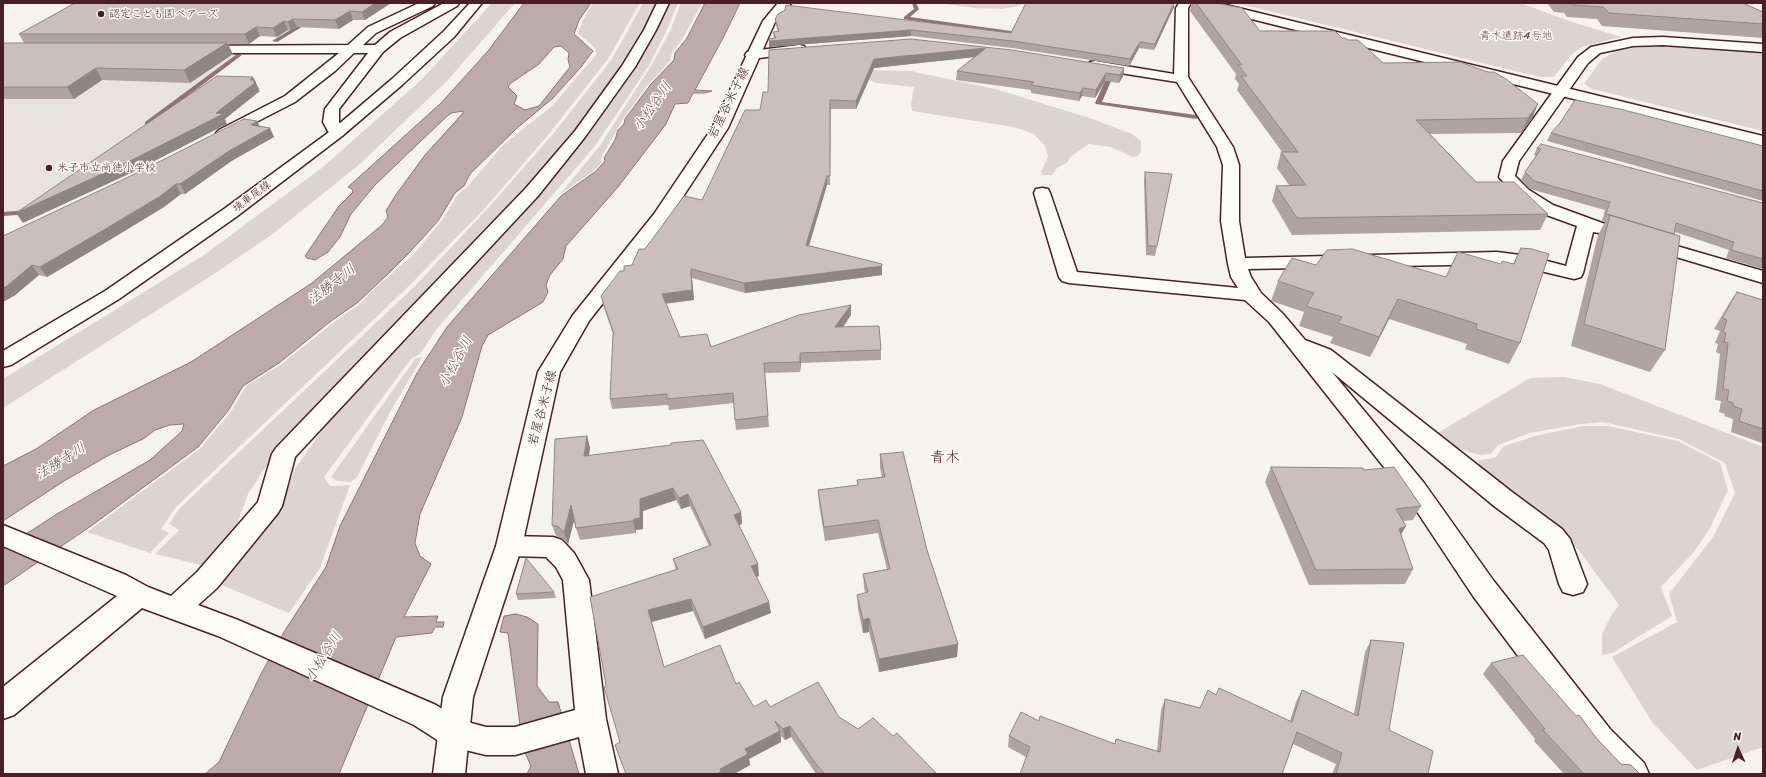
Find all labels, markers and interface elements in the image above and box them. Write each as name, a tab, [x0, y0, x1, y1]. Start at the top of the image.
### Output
place label: 認定こども園ベアーズ	[109, 7, 219, 21]
marker: 認定こども園ベアーズ	[96, 9, 106, 19]
park label: 青木遺跡4号地	[1480, 29, 1552, 43]
street label: 岩屋谷米子線	[705, 65, 753, 141]
water label: 小松谷川	[630, 79, 676, 135]
place label: 米子市立尚徳小学校	[57, 161, 156, 175]
marker: 米子市立尚徳小学校	[44, 163, 54, 173]
street label: 境車尾線	[230, 178, 274, 216]
water label: 法勝寺川	[305, 261, 359, 309]
water label: 小松谷川	[435, 333, 477, 391]
street label: 岩屋谷米子線	[525, 368, 561, 448]
water label: 法勝寺川	[33, 440, 89, 484]
district label: 青木	[930, 449, 960, 467]
water label: 小松谷川	[302, 629, 346, 685]
text: N	[1733, 727, 1742, 746]
north arrow	[1718, 729, 1758, 769]

